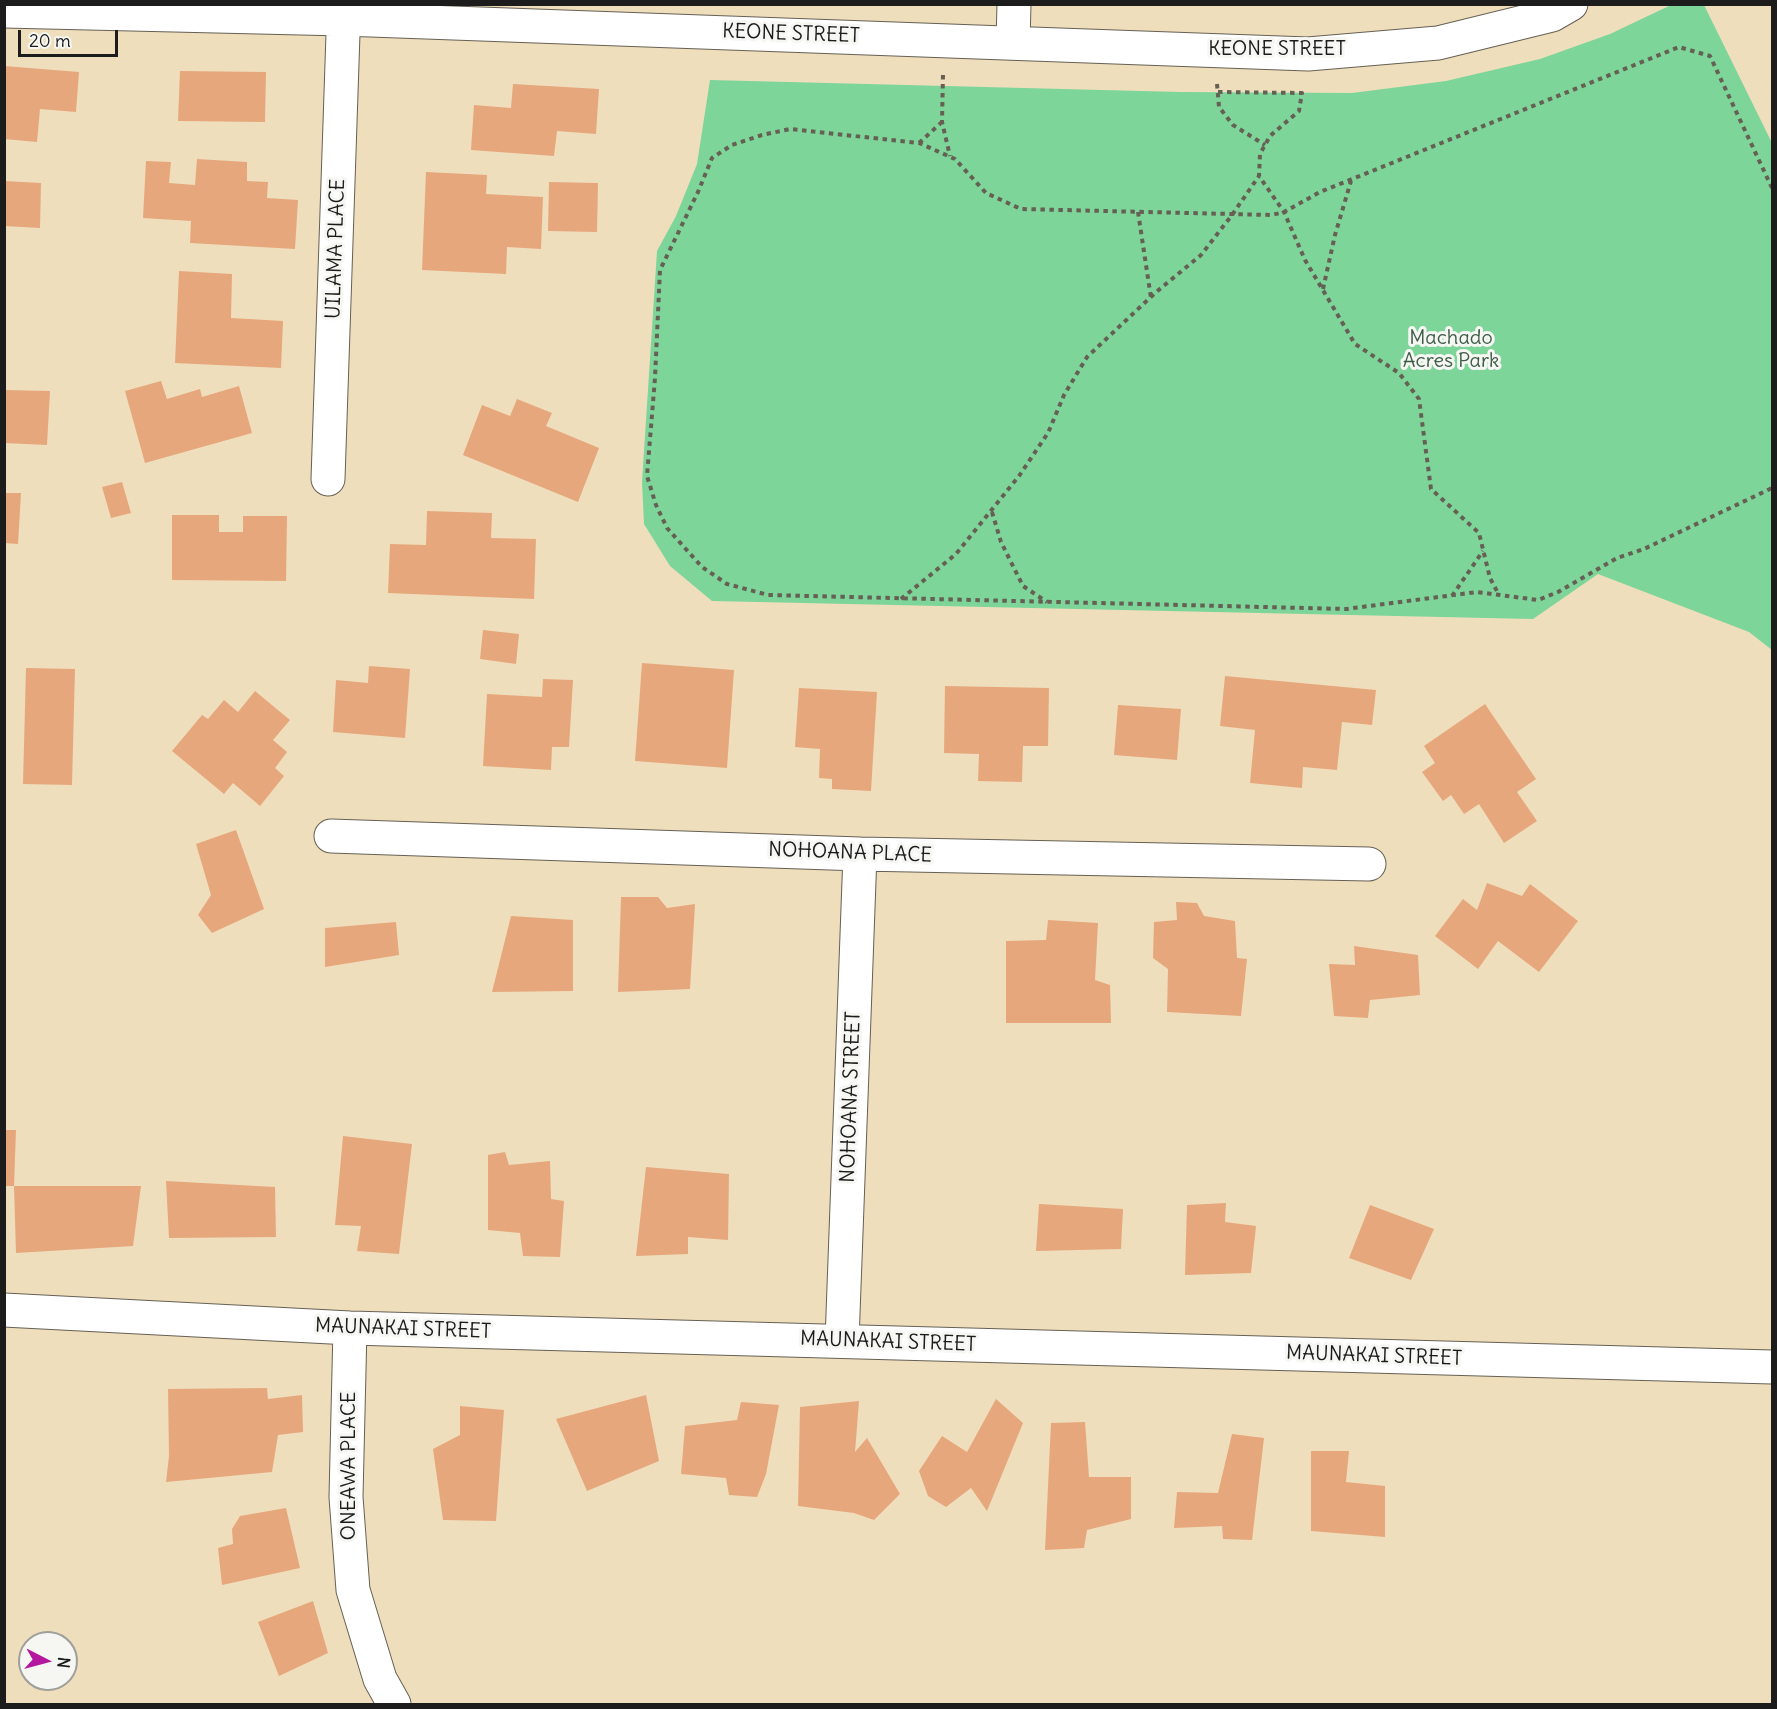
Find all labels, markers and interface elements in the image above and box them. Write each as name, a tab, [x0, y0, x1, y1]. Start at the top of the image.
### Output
scale bar	[21, 18, 122, 56]
street label: KEONE STREET	[722, 20, 860, 48]
text: 20 m	[29, 29, 71, 52]
street label: KEONE STREET	[1208, 37, 1346, 61]
street label: UILAMA PLACE	[322, 178, 350, 320]
park label: Machado Acres Park	[1403, 326, 1499, 373]
street label: NOHOANA PLACE	[768, 838, 932, 868]
street label: NOHOANA STREET	[836, 1011, 866, 1183]
street label: MAUNAKAI STREET	[315, 1314, 491, 1344]
street label: MAUNAKAI STREET	[800, 1327, 976, 1357]
street label: MAUNAKAI STREET	[1286, 1341, 1462, 1371]
street label: ONEAWA PLACE	[337, 1391, 361, 1541]
north arrow	[18, 1631, 78, 1691]
text: N	[53, 1656, 74, 1669]

